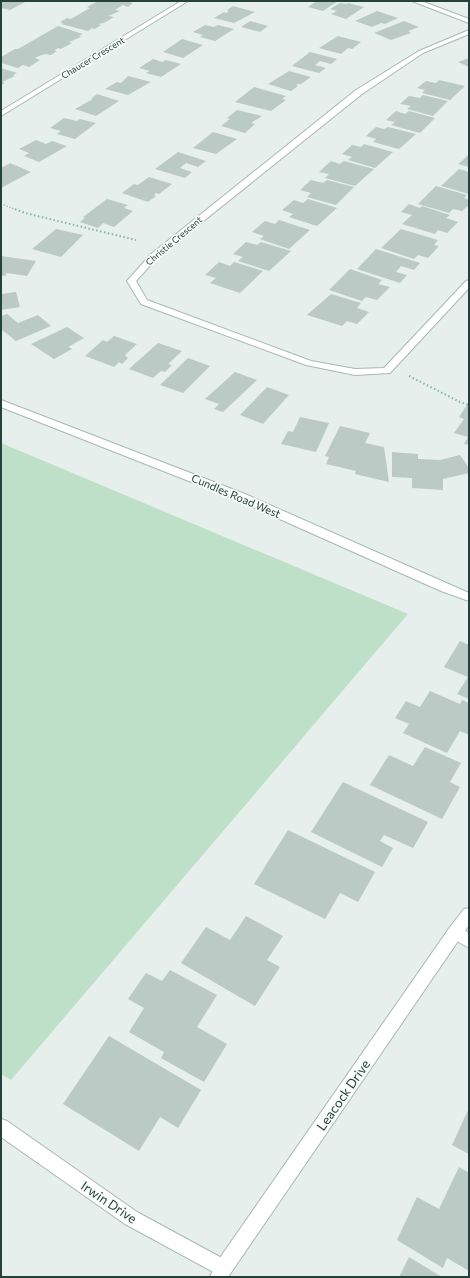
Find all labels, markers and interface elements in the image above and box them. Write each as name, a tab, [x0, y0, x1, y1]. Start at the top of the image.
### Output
street label: Chaucer Crescent	[59, 34, 127, 81]
street label: Christie Crescent	[143, 214, 204, 267]
street label: Cundles Road West	[190, 471, 283, 520]
street label: Leacock Drive	[313, 1056, 373, 1133]
street label: Irwin Drive	[78, 1177, 140, 1227]

